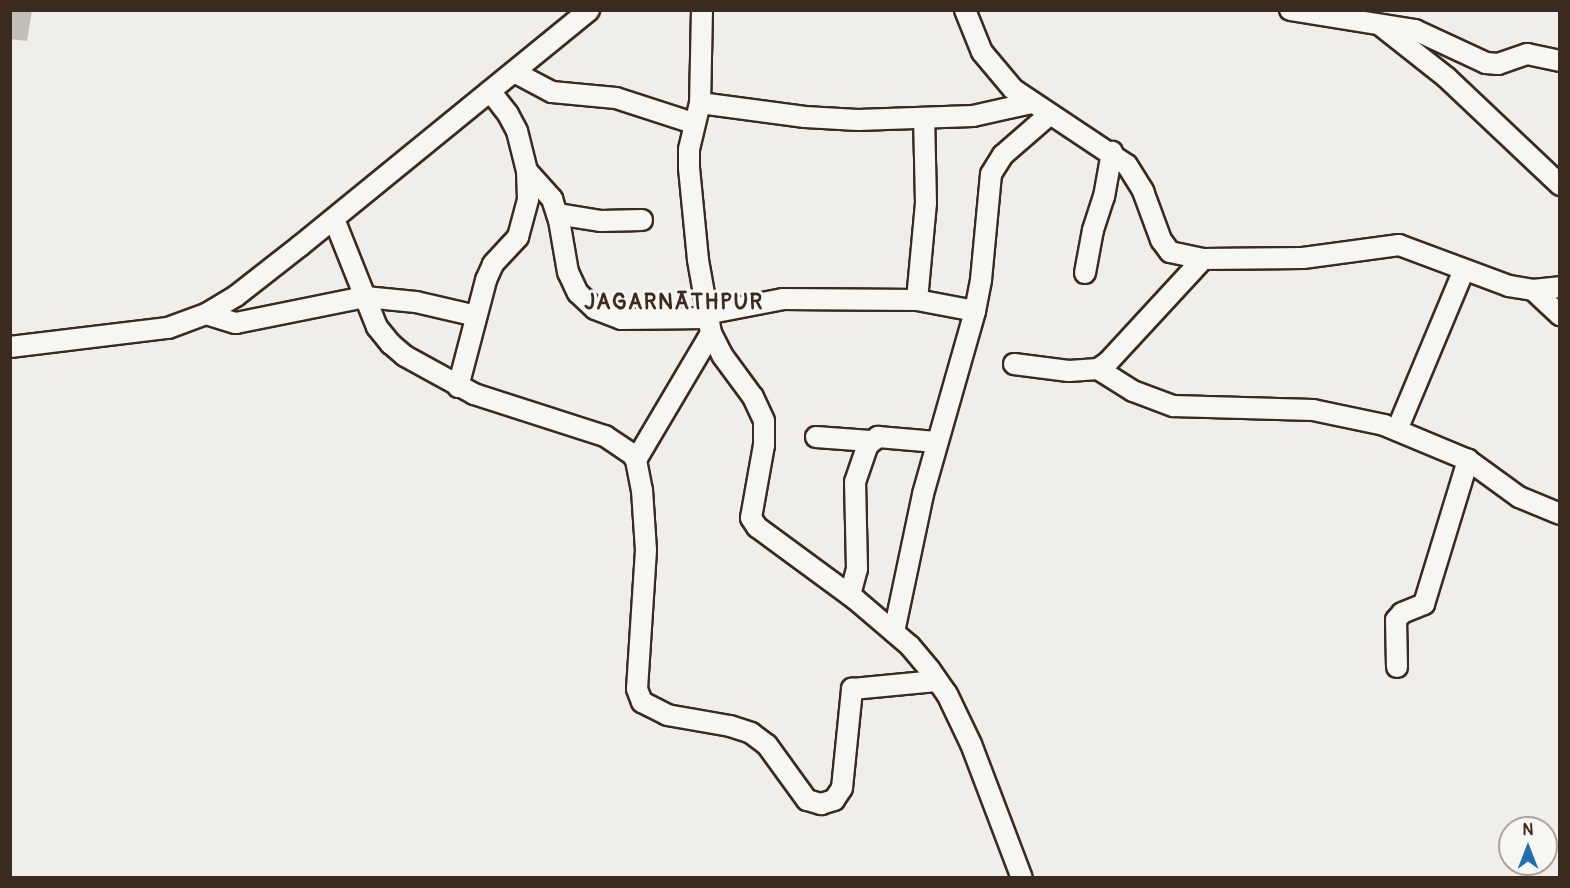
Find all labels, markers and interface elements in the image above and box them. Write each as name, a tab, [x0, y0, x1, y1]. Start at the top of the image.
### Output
district label: JAGARNĀTHPUR	[584, 290, 764, 316]
north arrow	[1498, 816, 1558, 876]
text: N	[1523, 820, 1533, 840]

